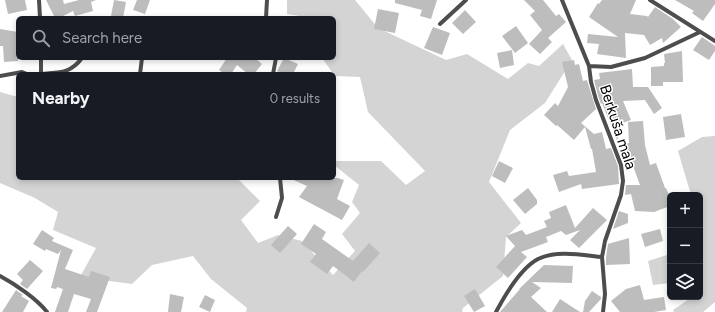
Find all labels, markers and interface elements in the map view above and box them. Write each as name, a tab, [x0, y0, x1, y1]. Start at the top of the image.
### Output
search box	[16, 16, 336, 60]
icon: search	[30, 27, 52, 49]
text: Search here	[62, 29, 142, 47]
street label: Berkuša mala	[596, 82, 640, 172]
text: Nearby	[32, 88, 90, 108]
text: 0 results	[270, 91, 320, 106]
map controls	[667, 192, 703, 300]
button: +	[667, 192, 703, 228]
button: −	[667, 228, 703, 264]
button: layers	[667, 264, 703, 300]

